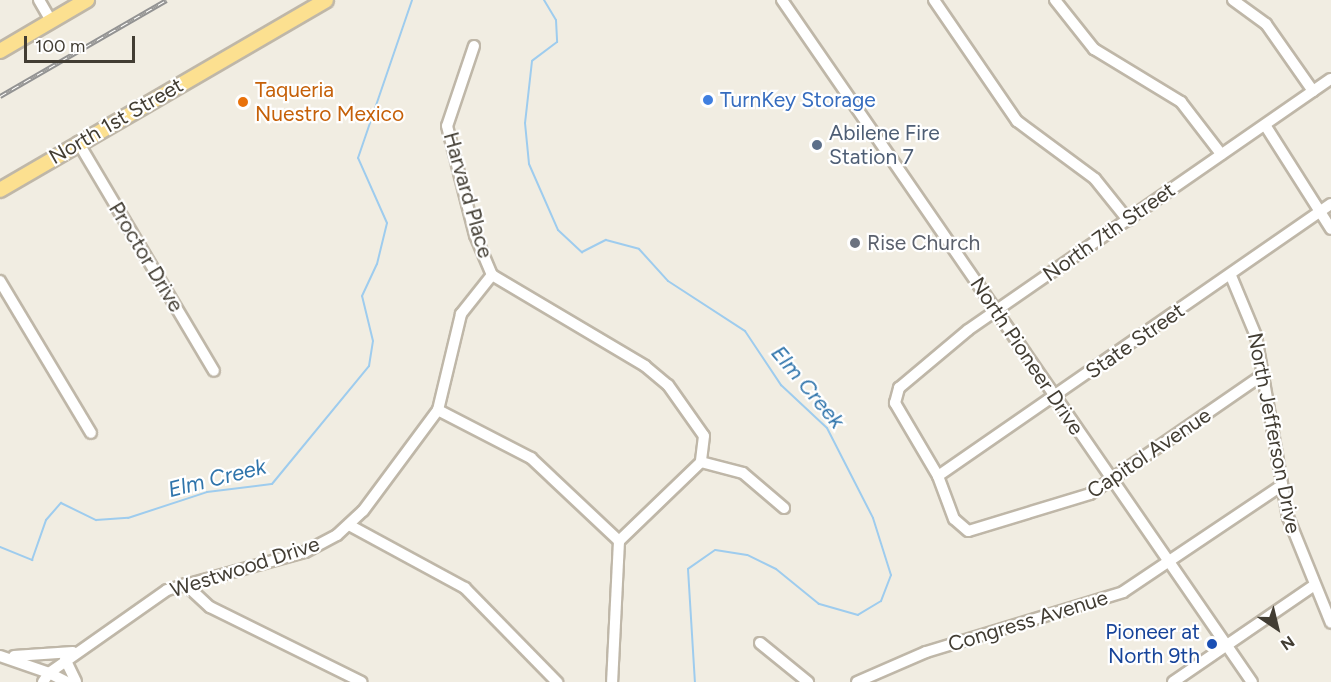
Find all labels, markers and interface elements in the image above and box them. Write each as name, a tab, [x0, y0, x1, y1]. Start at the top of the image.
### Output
scale bar	[27, 24, 138, 62]
text: 100 m	[35, 35, 85, 57]
street label: North 1st Street	[44, 72, 188, 170]
place label: Taqueria Nuestro Mexico	[255, 77, 404, 127]
place label: TurnKey Storage	[720, 87, 876, 113]
marker: TurnKey Storage	[701, 93, 715, 107]
marker: Taqueria Nuestro Mexico	[236, 95, 250, 109]
place label: Abilene Fire Station 7	[829, 120, 940, 170]
street label: Harvard Place	[438, 129, 498, 261]
marker: Abilene Fire Station 7	[810, 138, 824, 152]
street label: North 7th Street	[1038, 177, 1180, 287]
street label: Proctor Drive	[103, 198, 189, 316]
place label: Rise Church	[867, 230, 980, 256]
marker: Rise Church	[848, 236, 862, 250]
street label: North Pioneer Drive	[965, 272, 1089, 440]
street label: State Street	[1081, 298, 1189, 384]
street label: North Jefferson Drive	[1242, 330, 1306, 536]
water label: Elm Creek	[766, 340, 850, 434]
street label: Capitol Avenue	[1082, 402, 1216, 504]
water label: Elm Creek	[165, 453, 269, 503]
street label: Westwood Drive	[167, 531, 323, 603]
street label: Congress Avenue	[945, 585, 1111, 657]
north arrow	[1247, 598, 1307, 658]
place label: Pioneer at North 9th	[1105, 619, 1200, 669]
text: N	[1277, 632, 1298, 654]
marker: Pioneer at North 9th	[1205, 637, 1219, 651]

